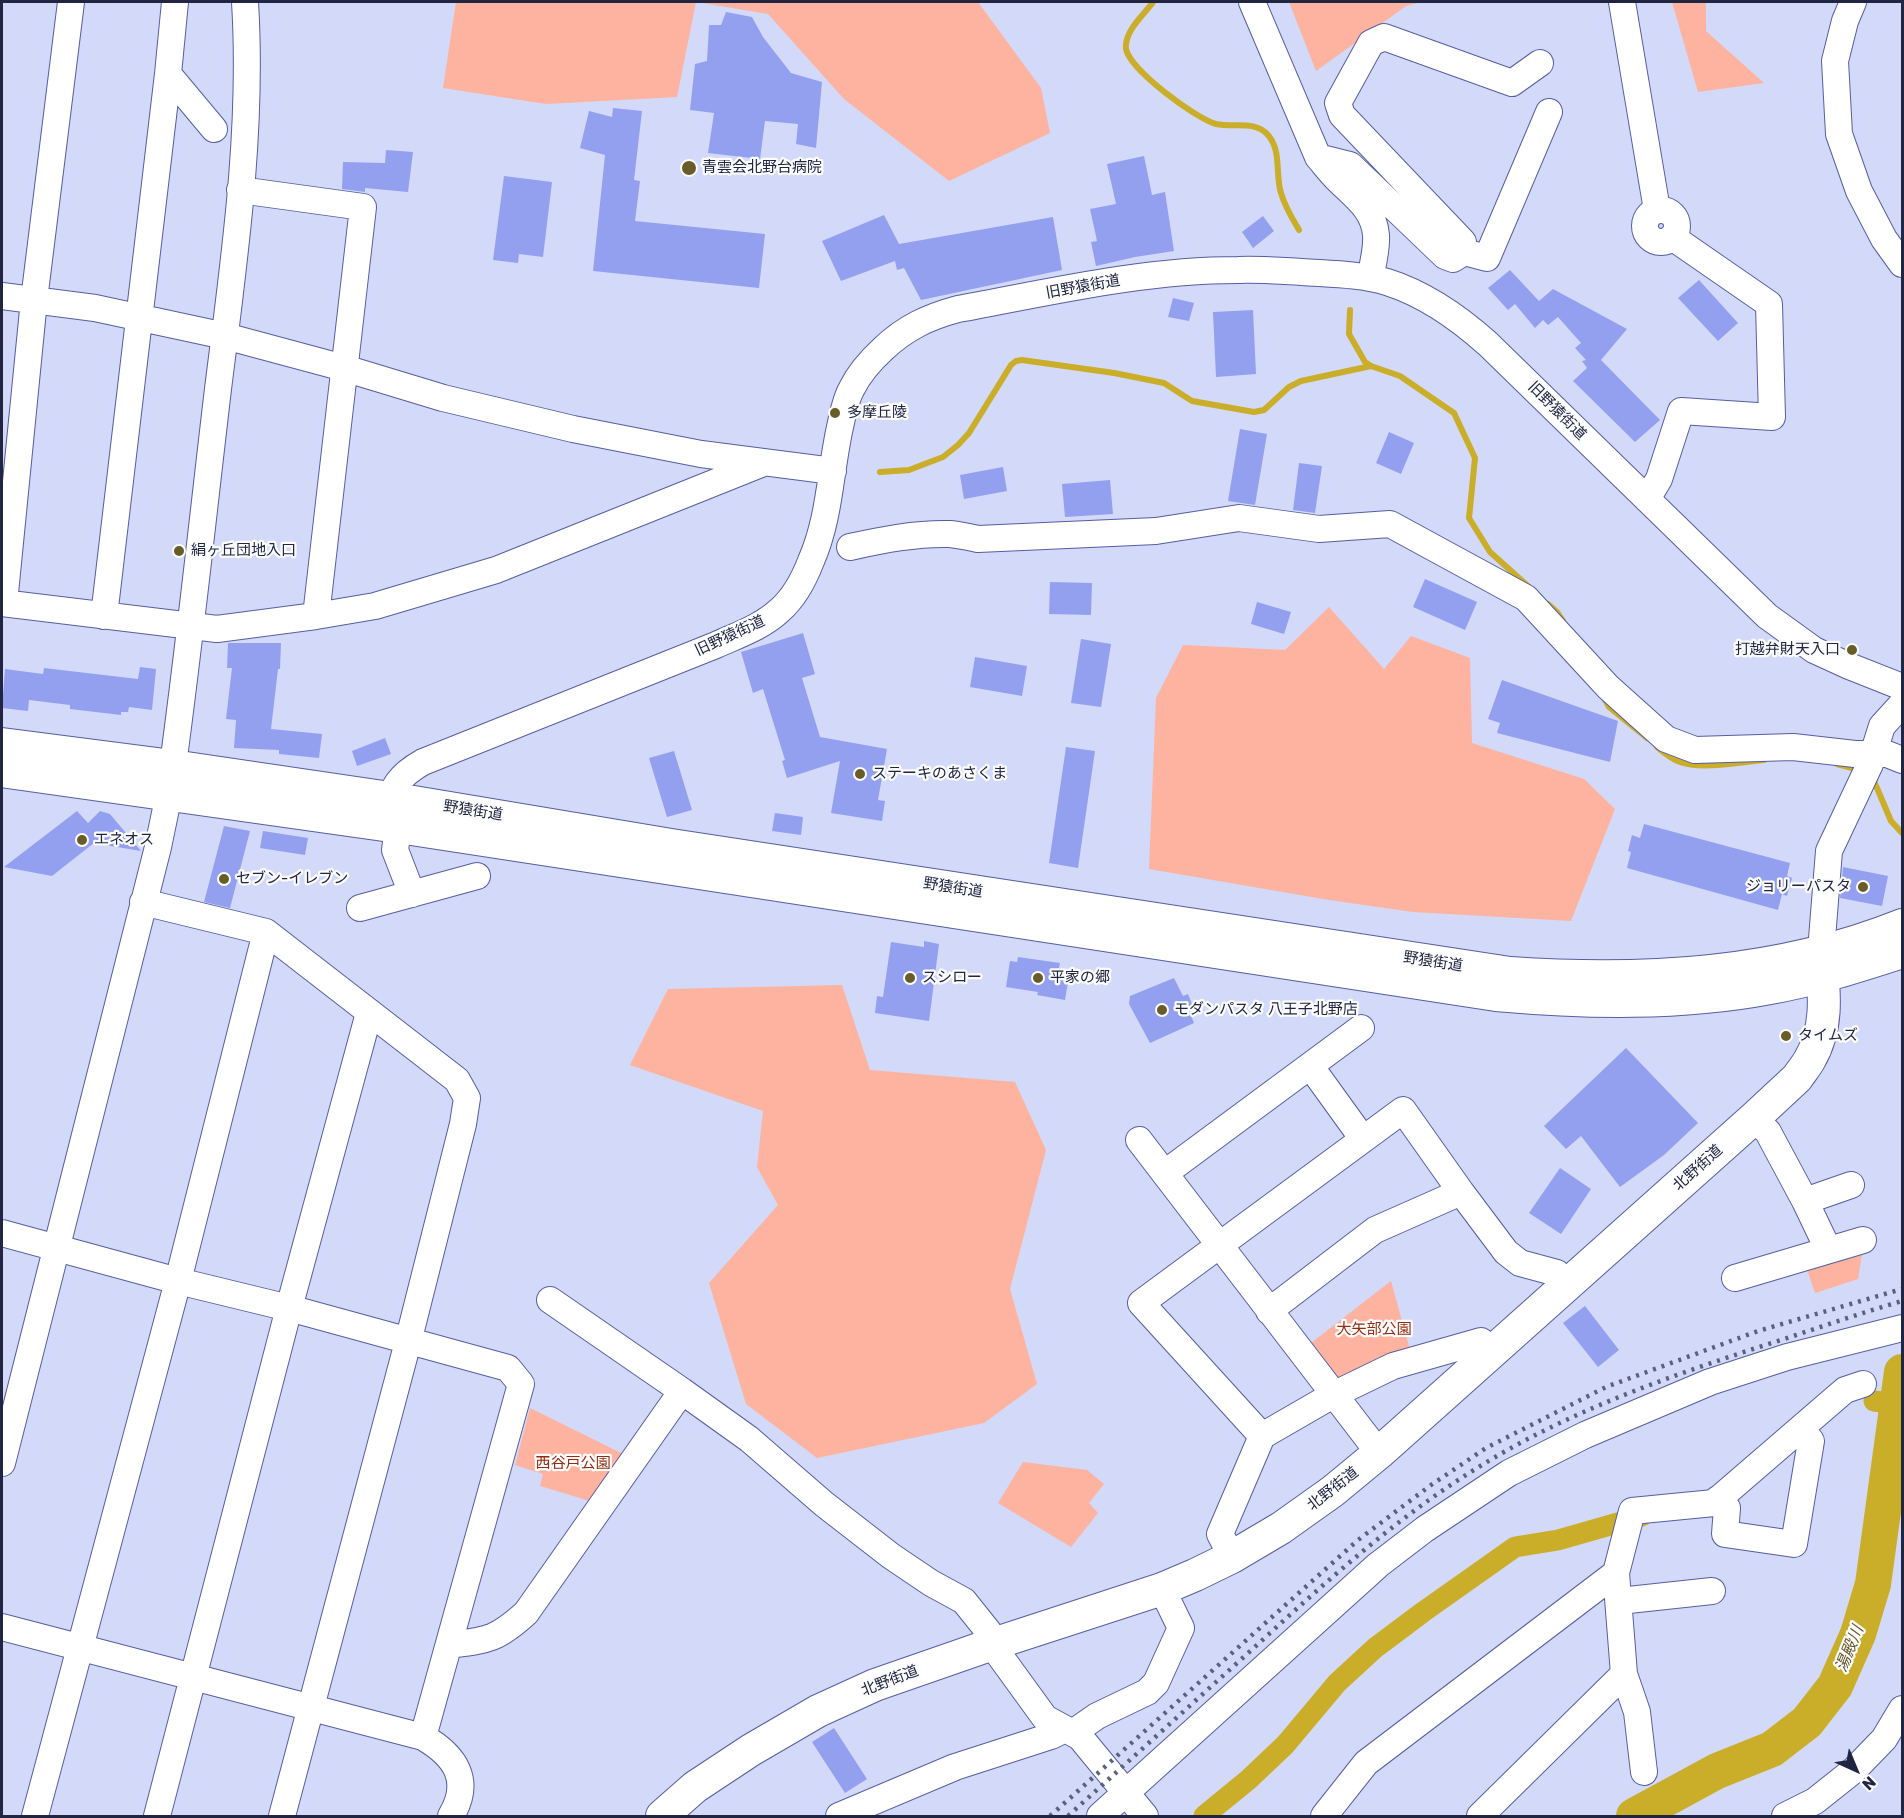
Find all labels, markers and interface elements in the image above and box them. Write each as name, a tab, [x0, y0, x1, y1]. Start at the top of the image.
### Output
marker: 青雲会北野台病院	[680, 159, 698, 177]
place label: 青雲会北野台病院	[702, 159, 822, 177]
street label: 旧野猿街道	[1045, 272, 1121, 302]
street label: 旧野猿街道	[1524, 378, 1590, 444]
place label: 多摩丘陵	[847, 404, 907, 422]
marker: 多摩丘陵	[828, 406, 842, 420]
place label: 絹ヶ丘団地入口	[191, 542, 296, 560]
marker: 絹ヶ丘団地入口	[172, 544, 186, 558]
street label: 旧野猿街道	[692, 612, 768, 660]
place label: 打越弁財天入口	[1735, 641, 1840, 659]
marker: 打越弁財天入口	[1845, 643, 1859, 657]
place label: ステーキのあさくま	[872, 765, 1007, 783]
marker: ステーキのあさくま	[853, 767, 867, 781]
street label: 野猿街道	[442, 797, 504, 825]
place label: エネオス	[94, 831, 154, 849]
marker: エネオス	[75, 833, 89, 847]
place label: セブン-イレブン	[236, 870, 348, 888]
marker: セブン-イレブン	[217, 872, 231, 886]
street label: 野猿街道	[922, 874, 984, 902]
place label: ジョリーパスタ	[1746, 878, 1851, 896]
marker: ジョリーパスタ	[1856, 880, 1870, 894]
street label: 野猿街道	[1402, 948, 1464, 976]
place label: スシロー	[922, 969, 982, 987]
place label: 平家の郷	[1050, 969, 1110, 987]
marker: スシロー	[903, 971, 917, 985]
marker: 平家の郷	[1031, 971, 1045, 985]
place label: モダンパスタ 八王子北野店	[1174, 1001, 1358, 1019]
marker: モダンパスタ 八王子北野店	[1155, 1003, 1169, 1017]
place label: タイムズ	[1798, 1027, 1858, 1045]
marker: タイムズ	[1779, 1029, 1793, 1043]
street label: 北野街道	[1670, 1141, 1726, 1195]
park label: 大矢部公園	[1337, 1321, 1411, 1339]
park label: 西谷戸公園	[536, 1455, 610, 1473]
street label: 北野街道	[1304, 1463, 1362, 1515]
water label: 湯殿川	[1832, 1623, 1868, 1675]
street label: 北野街道	[859, 1662, 921, 1700]
north arrow	[1826, 1740, 1886, 1800]
text: N	[1858, 1772, 1880, 1794]

